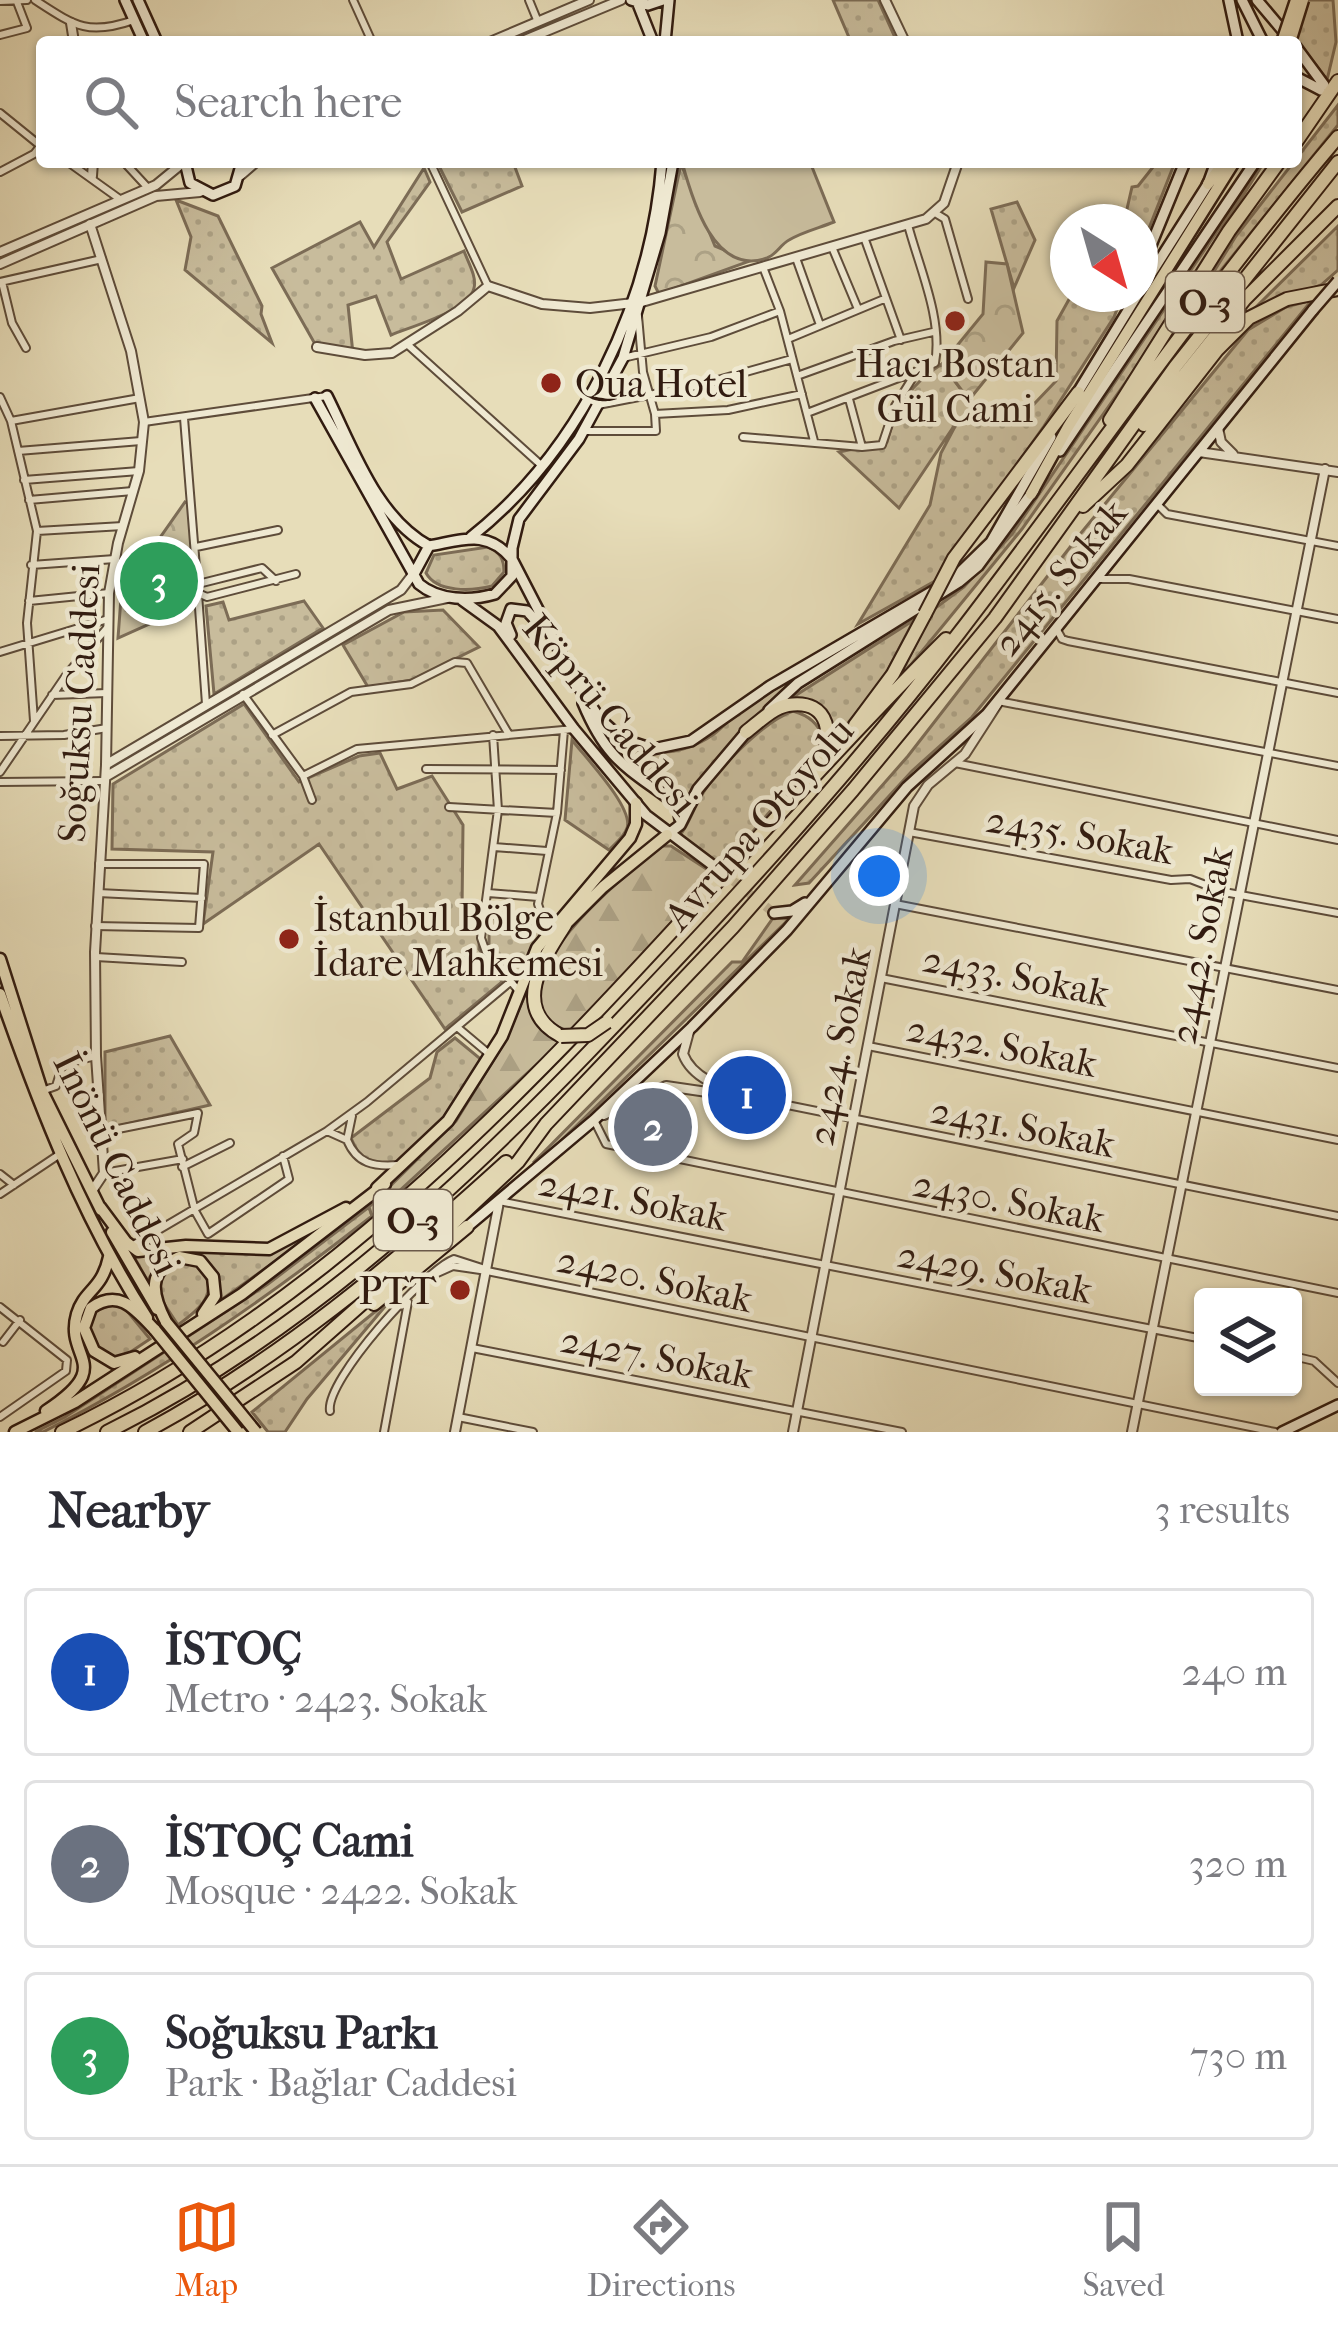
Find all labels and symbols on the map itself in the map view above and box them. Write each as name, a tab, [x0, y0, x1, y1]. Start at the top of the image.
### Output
north arrow	[1050, 204, 1158, 312]
road number: O-3	[1166, 272, 1244, 332]
marker: Hacı Bostan Gül Cami	[942, 308, 968, 334]
place label: Hacı Bostan Gül Cami	[855, 341, 1055, 432]
place label: Qua Hotel	[575, 361, 748, 407]
marker: Qua Hotel	[538, 370, 564, 396]
street label: 2415. Sokak	[983, 490, 1137, 665]
pin: 3	[120, 536, 198, 626]
street label: Soğuksu Caddesi	[49, 562, 109, 844]
street label: Köprü Caddesi	[513, 605, 708, 825]
street label: Avrupa Otoyolu	[653, 708, 863, 941]
street label: 2435. Sokak	[982, 796, 1178, 874]
street label: 2442. Sokak	[1159, 842, 1243, 1048]
your location	[849, 846, 909, 906]
place label: İstanbul Bölge İdare Mahkemesi	[313, 895, 604, 986]
marker: İstanbul Bölge İdare Mahkemesi	[276, 926, 302, 952]
street label: 2433. Sokak	[919, 935, 1114, 1017]
street label: 2424. Sokak	[797, 942, 881, 1149]
street label: 2432. Sokak	[903, 1005, 1102, 1087]
street label: İnönü Caddesi	[43, 1045, 191, 1283]
pin: 1	[708, 1050, 786, 1140]
pin: 2	[614, 1082, 692, 1172]
street label: 2431. Sokak	[927, 1087, 1120, 1168]
street label: 2421. Sokak	[535, 1159, 732, 1241]
street label: 2430. Sokak	[909, 1160, 1109, 1242]
road number: O-3	[374, 1190, 452, 1250]
street label: 2429. Sokak	[894, 1231, 1097, 1314]
street label: 2420. Sokak	[553, 1236, 757, 1322]
place label: PTT	[358, 1268, 437, 1314]
marker: PTT	[447, 1277, 473, 1303]
street label: 2427. Sokak	[557, 1316, 758, 1398]

